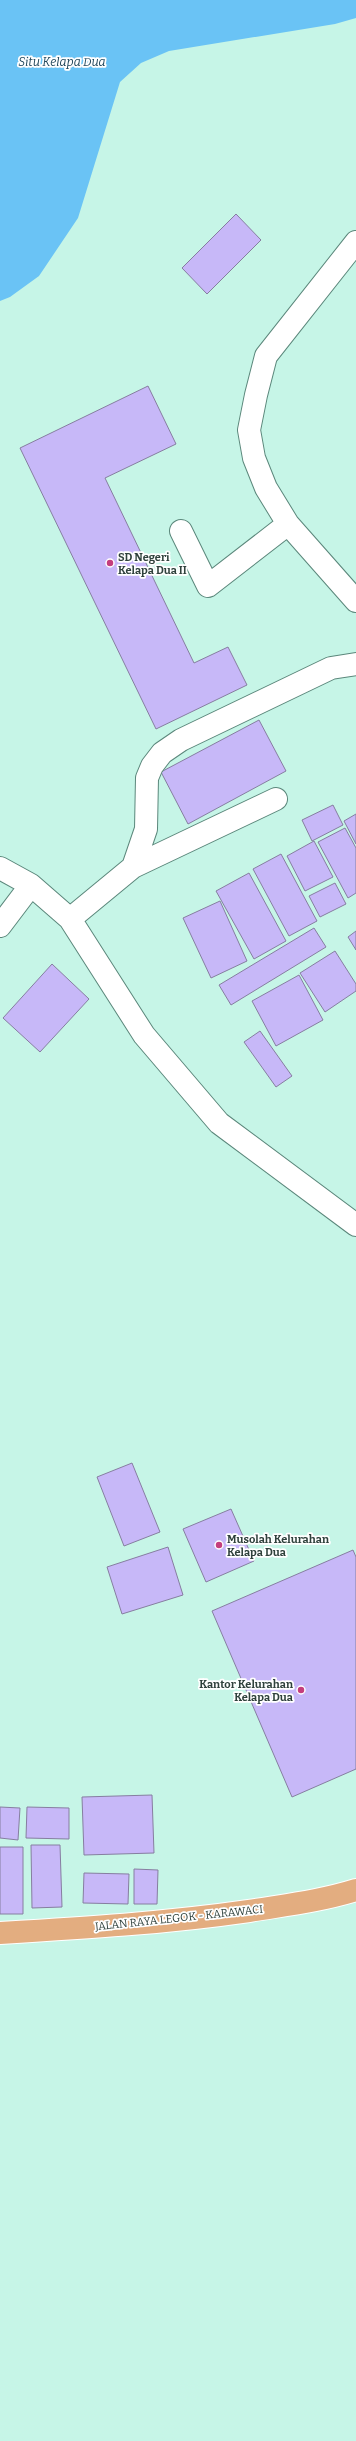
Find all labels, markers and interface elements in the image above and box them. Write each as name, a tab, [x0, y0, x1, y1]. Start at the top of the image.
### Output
water label: Situ Kelapa Dua	[18, 55, 106, 69]
place label: SD Negeri Kelapa Dua II	[118, 551, 187, 577]
marker: SD Negeri Kelapa Dua II	[105, 558, 115, 568]
place label: Musolah Kelurahan Kelapa Dua	[227, 1533, 329, 1559]
marker: Musolah Kelurahan Kelapa Dua	[214, 1540, 224, 1550]
place label: Kantor Kelurahan Kelapa Dua	[199, 1678, 294, 1704]
marker: Kantor Kelurahan Kelapa Dua	[296, 1685, 306, 1695]
street label: JALAN RAYA LEGOK - KARAWACI	[93, 1903, 264, 1933]

